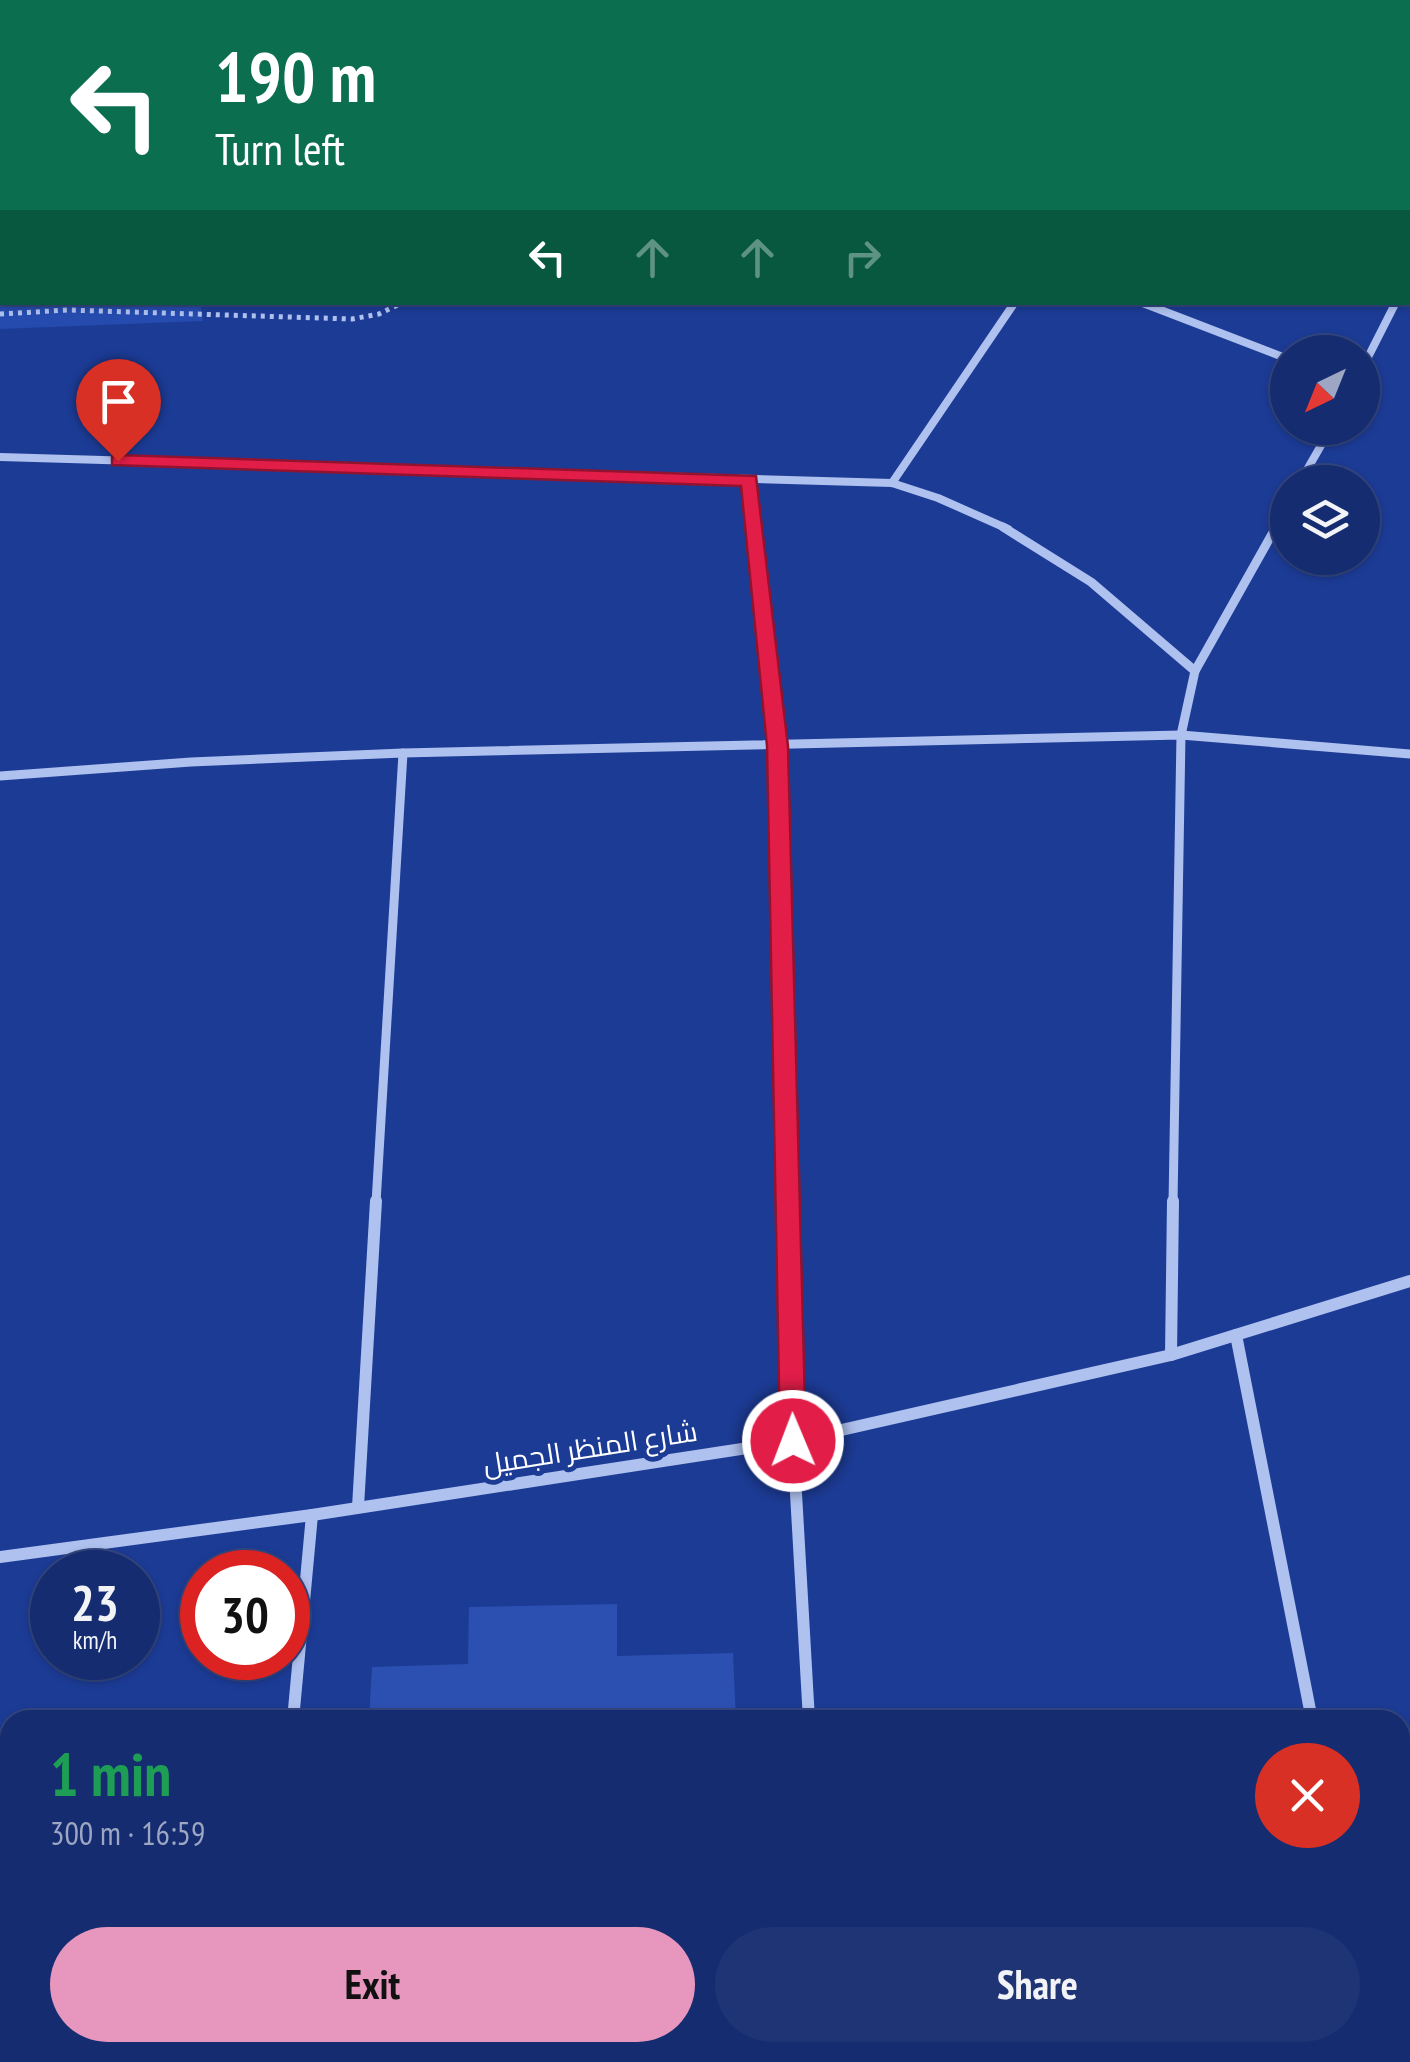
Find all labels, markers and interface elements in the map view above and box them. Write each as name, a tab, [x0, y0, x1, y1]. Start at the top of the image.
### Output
text: 190 m	[215, 31, 376, 121]
icon: left	[50, 40, 180, 170]
text: Turn left	[215, 119, 345, 177]
icon: left	[520, 230, 575, 285]
icon: ahead	[625, 230, 680, 285]
icon: ahead	[730, 230, 785, 285]
icon: right	[835, 230, 890, 285]
north arrow	[1270, 335, 1380, 445]
map controls	[1270, 335, 1380, 575]
pin	[76, 359, 161, 462]
icon: arrive	[91, 374, 146, 429]
button: layers	[1270, 465, 1380, 575]
position arrow	[741, 1389, 845, 1493]
street label: شارع المنظر الجميل	[480, 1412, 700, 1483]
speed limit sign: 30	[180, 1550, 310, 1680]
text: 23	[71, 1570, 119, 1635]
text: km/h	[73, 1624, 117, 1656]
text: 1 min	[50, 1735, 171, 1813]
button: close	[1255, 1743, 1360, 1848]
text: 300 m · 16:59	[50, 1812, 205, 1854]
button: Exit	[50, 1927, 695, 2042]
button: Share	[715, 1927, 1360, 2042]

